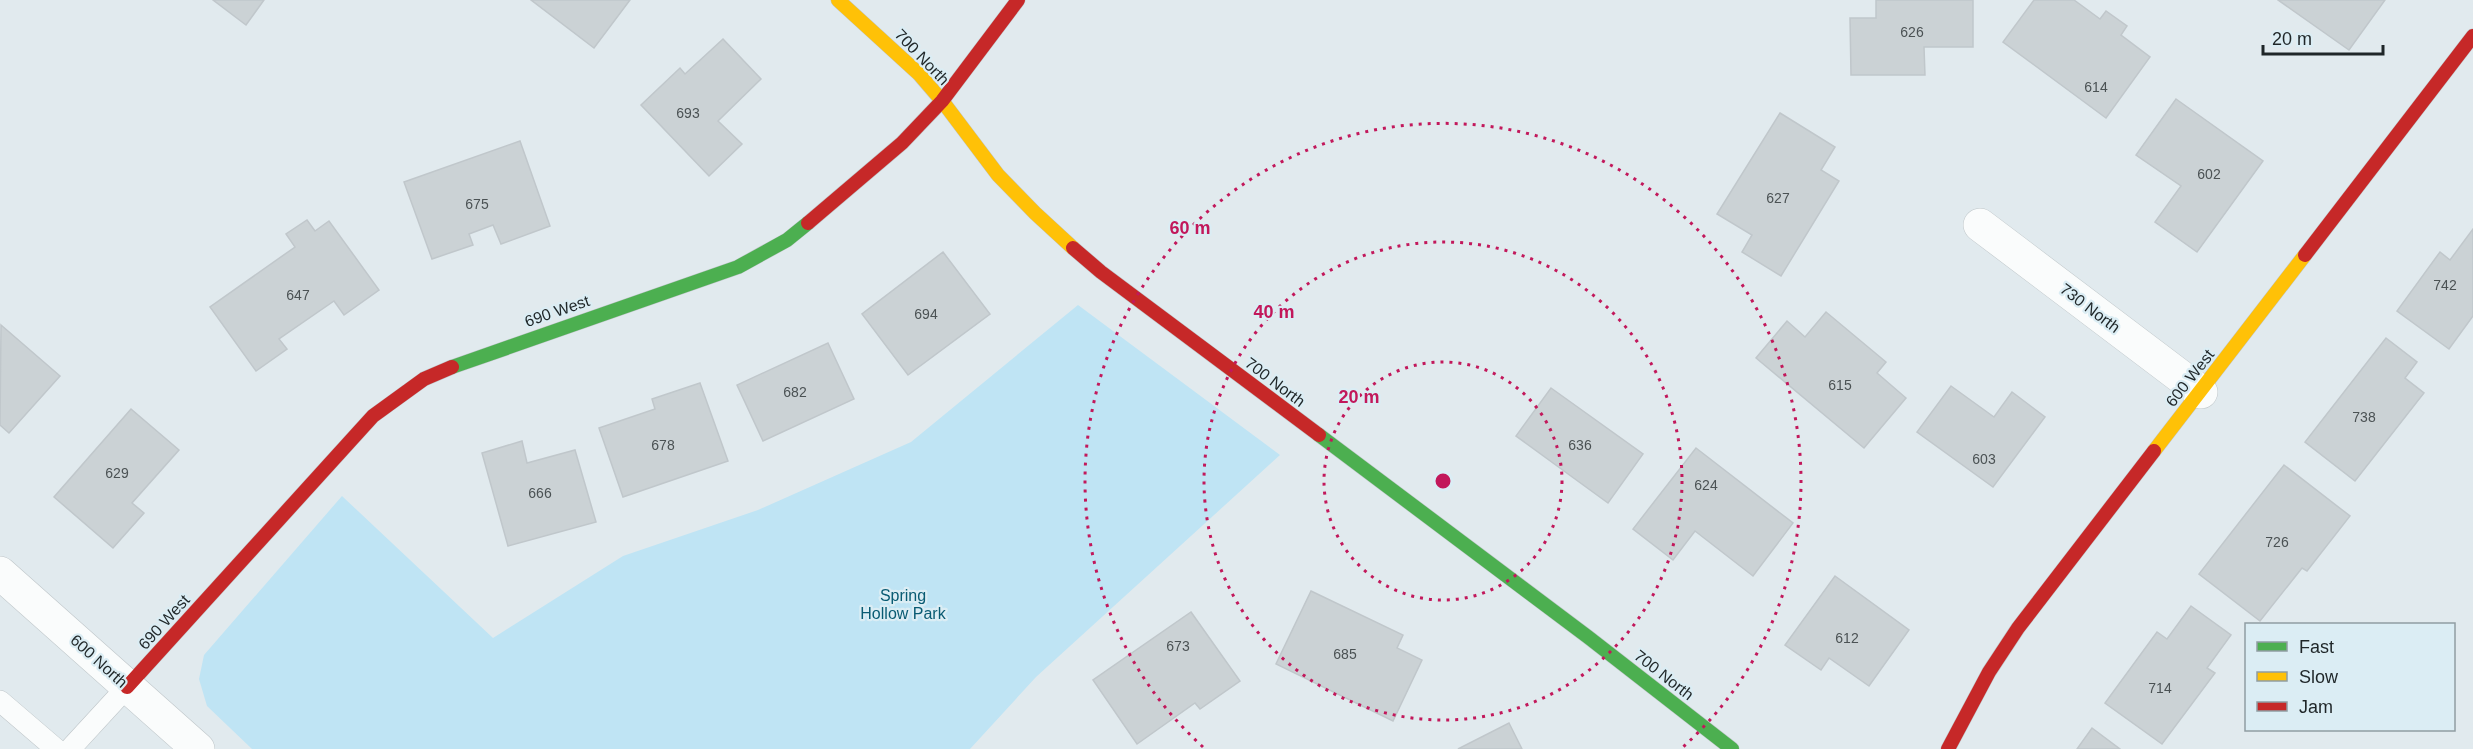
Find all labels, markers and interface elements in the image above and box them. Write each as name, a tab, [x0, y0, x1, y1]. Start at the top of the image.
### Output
scale bar	[2263, 18, 2383, 56]
house number: 626	[1900, 24, 1924, 40]
street label: 700 North	[891, 26, 953, 88]
text: 20 m	[2272, 29, 2312, 49]
house number: 614	[2084, 79, 2108, 95]
house number: 693	[676, 105, 700, 121]
house number: 602	[2197, 166, 2221, 182]
house number: 627	[1766, 190, 1790, 206]
house number: 675	[465, 196, 489, 212]
text: 60 m	[1169, 218, 1211, 238]
house number: 742	[2433, 277, 2457, 293]
street label: 730 North	[2057, 280, 2123, 336]
house number: 647	[286, 287, 310, 303]
street label: 690 West	[522, 292, 592, 330]
text: 40 m	[1253, 302, 1295, 322]
house number: 694	[914, 306, 938, 322]
street label: 600 West	[2163, 346, 2218, 410]
street label: 700 North	[1242, 354, 1308, 410]
house number: 615	[1828, 377, 1852, 393]
house number: 682	[783, 384, 807, 400]
text: 20 m	[1338, 387, 1380, 407]
house number: 738	[2352, 409, 2376, 425]
house number: 678	[651, 437, 675, 453]
house number: 636	[1568, 437, 1592, 453]
house number: 603	[1972, 451, 1996, 467]
house number: 629	[105, 465, 129, 481]
centre of rings	[1433, 471, 1453, 491]
house number: 624	[1694, 477, 1718, 493]
house number: 666	[528, 485, 552, 501]
house number: 726	[2265, 534, 2289, 550]
park label: Spring Hollow Park	[860, 587, 947, 622]
street label: 690 West	[135, 591, 193, 653]
legend	[2245, 623, 2455, 731]
house number: 612	[1835, 630, 1859, 646]
street label: 600 North	[67, 631, 131, 691]
text: Fast	[2299, 637, 2334, 657]
house number: 673	[1166, 638, 1190, 654]
house number: 685	[1333, 646, 1357, 662]
street label: 700 North	[1631, 647, 1697, 703]
text: Slow	[2299, 667, 2339, 687]
house number: 714	[2148, 680, 2172, 696]
text: Jam	[2299, 697, 2333, 717]

